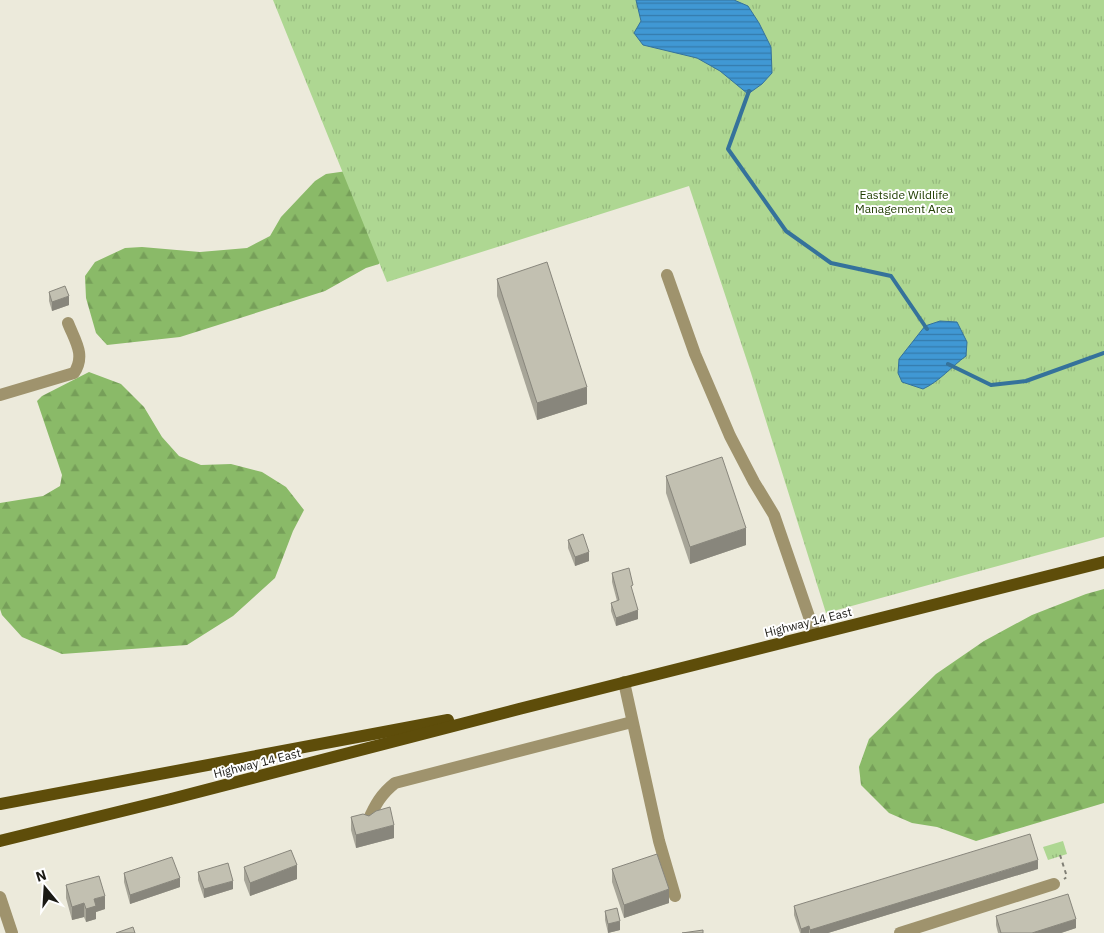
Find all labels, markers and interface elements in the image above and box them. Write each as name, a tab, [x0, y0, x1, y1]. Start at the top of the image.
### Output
park label: Eastside Wildlife Management Area	[855, 187, 954, 216]
street label: Highway 14 East	[763, 604, 853, 640]
street label: Highway 14 East	[212, 745, 302, 781]
north arrow	[20, 863, 70, 913]
text: N	[33, 866, 49, 886]

